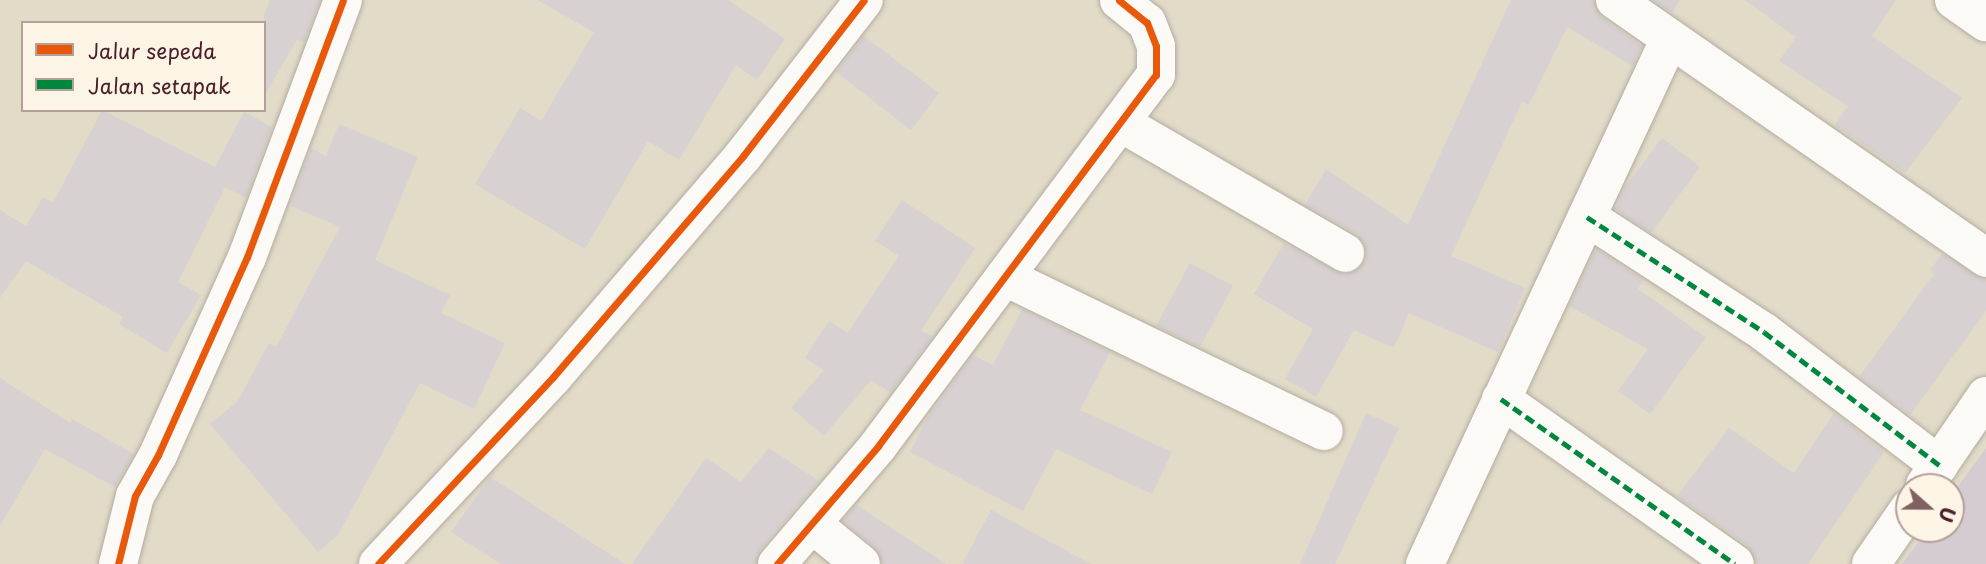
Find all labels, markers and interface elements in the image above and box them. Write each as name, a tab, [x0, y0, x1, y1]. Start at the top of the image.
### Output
legend	[21, 21, 266, 112]
text: Jalur sepeda	[88, 34, 216, 66]
text: Jalan setapak	[88, 69, 231, 101]
north arrow	[1895, 473, 1965, 543]
text: U	[1932, 503, 1963, 527]

